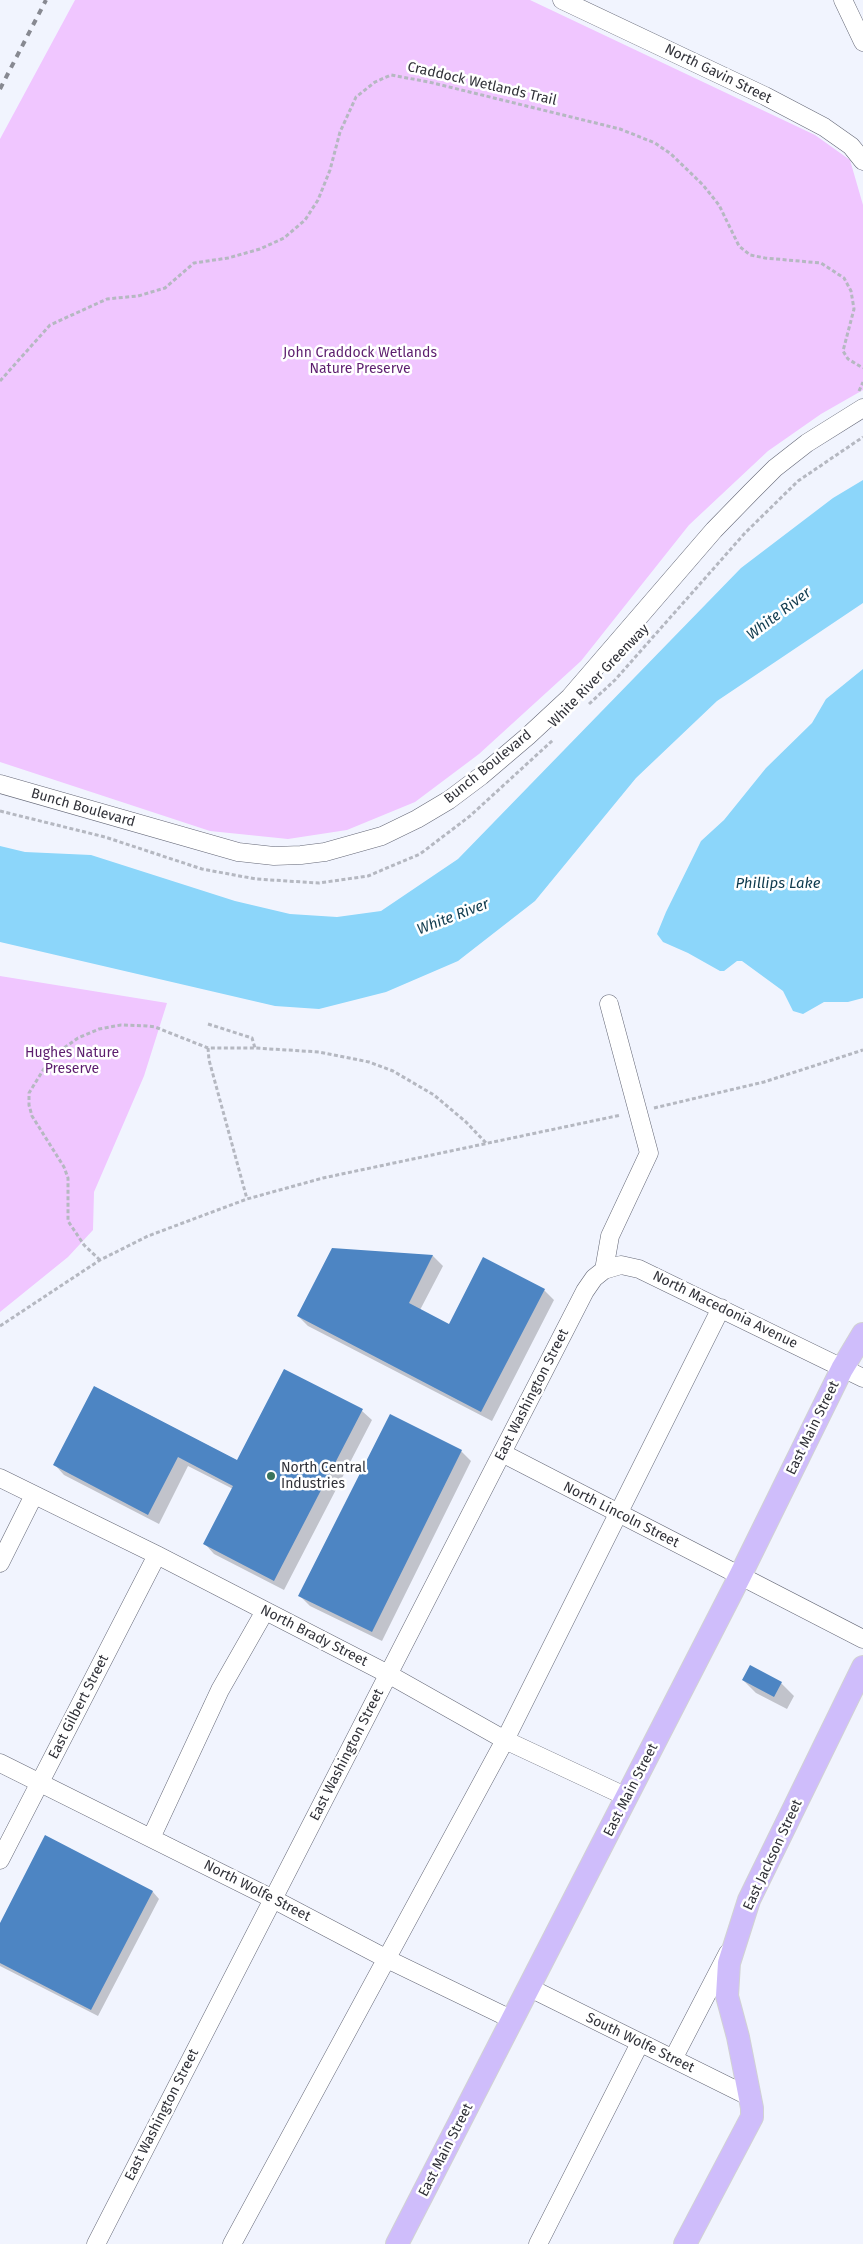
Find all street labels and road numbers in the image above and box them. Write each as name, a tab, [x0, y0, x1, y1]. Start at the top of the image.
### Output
street label: North Gavin Street	[662, 41, 774, 107]
street label: Craddock Wetlands Trail	[406, 59, 558, 109]
street label: White River Greenway	[545, 621, 653, 731]
street label: Bunch Boulevard	[441, 727, 535, 807]
street label: Bunch Boulevard	[29, 785, 137, 831]
street label: North Macedonia Avenue	[650, 1268, 800, 1352]
street label: East Washington Street	[491, 1326, 573, 1464]
street label: East Main Street	[783, 1378, 843, 1478]
street label: North Lincoln Street	[560, 1479, 682, 1551]
street label: North Brady Street	[258, 1602, 370, 1670]
street label: East Gilbert Street	[45, 1652, 113, 1762]
street label: East Washington Street	[306, 1686, 388, 1824]
street label: East Main Street	[600, 1741, 662, 1839]
street label: East Jackson Street	[740, 1797, 806, 1913]
street label: North Wolfe Street	[201, 1857, 313, 1925]
street label: South Wolfe Street	[583, 2009, 697, 2077]
street label: East Washington Street	[121, 2046, 203, 2184]
street label: East Main Street	[415, 2101, 477, 2199]

